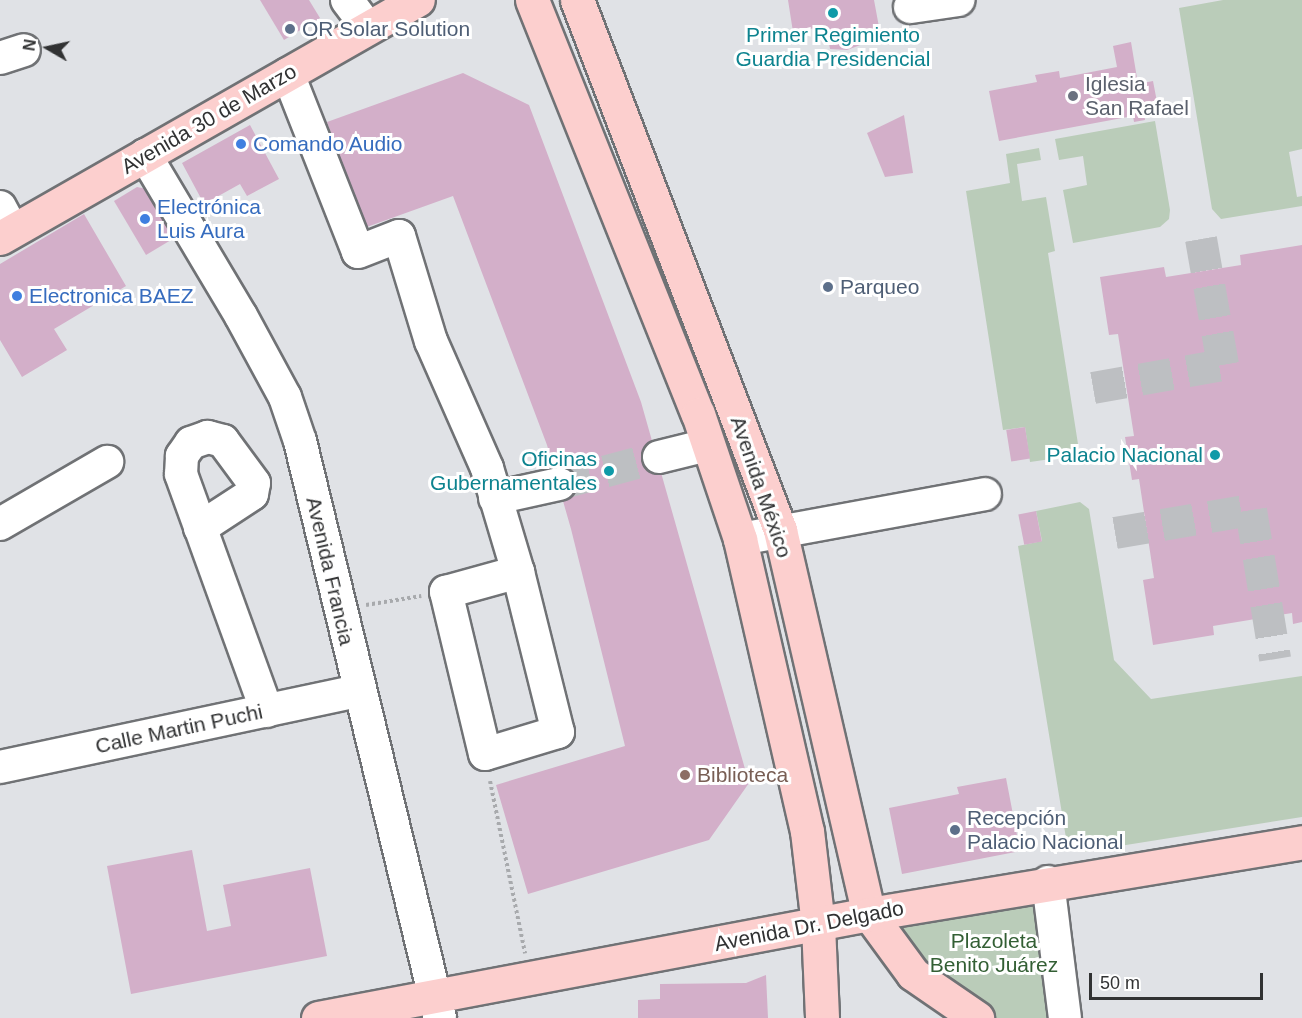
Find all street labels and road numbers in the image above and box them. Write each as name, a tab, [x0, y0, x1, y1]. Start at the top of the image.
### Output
street label: Avenida 30 de Marzo	[117, 59, 301, 179]
street label: Avenida México	[725, 413, 797, 561]
street label: Avenida Francia	[301, 494, 359, 648]
street label: Calle Martin Puchi	[93, 699, 265, 759]
street label: Avenida Dr. Delgado	[712, 895, 906, 957]

